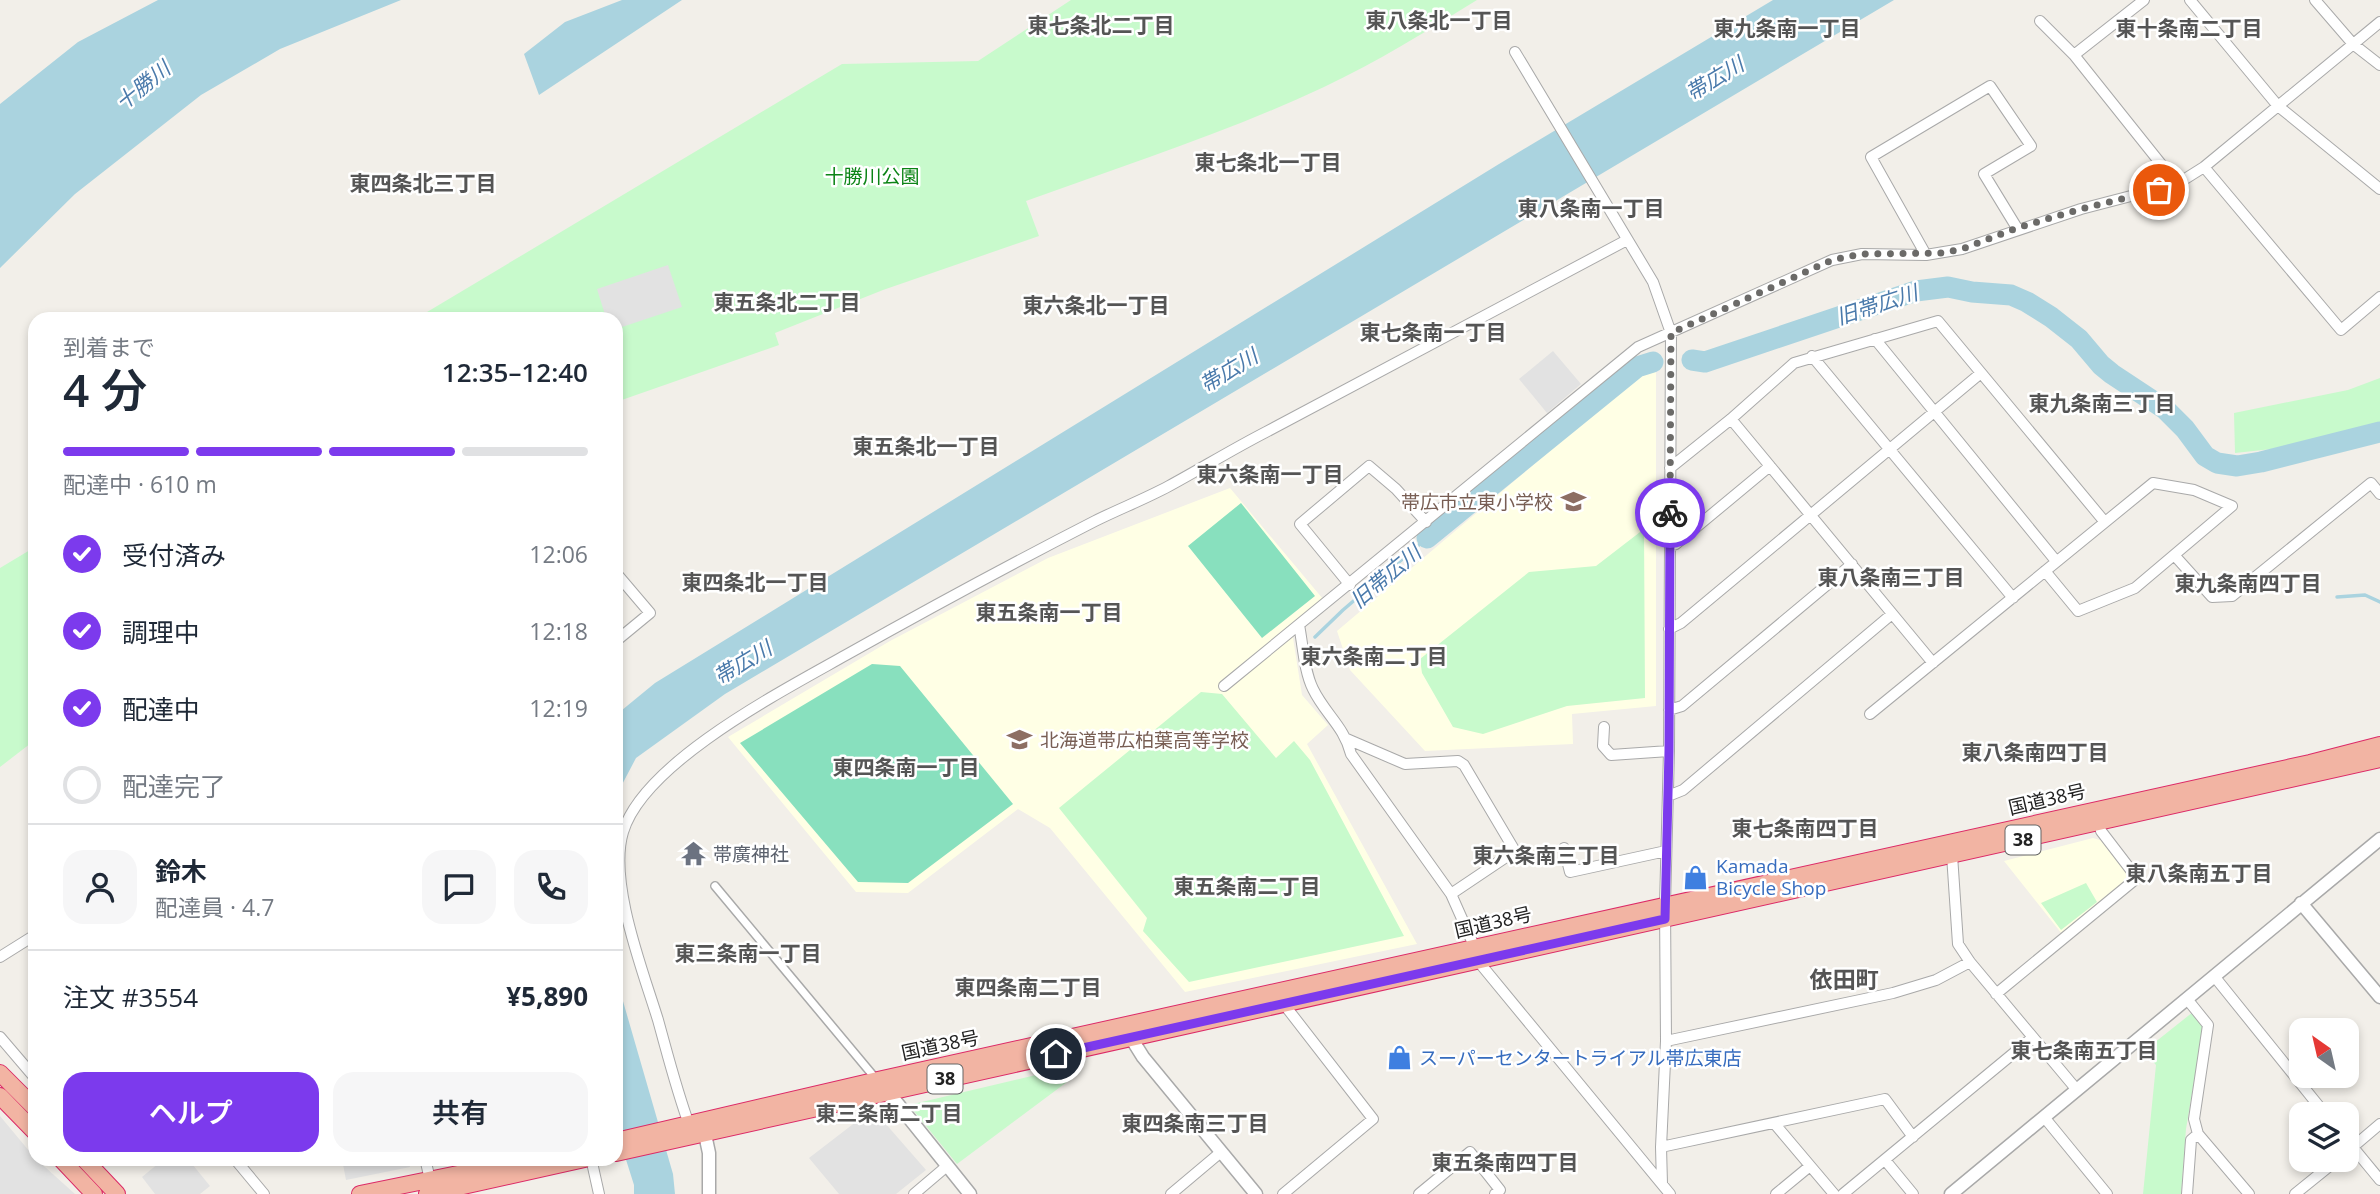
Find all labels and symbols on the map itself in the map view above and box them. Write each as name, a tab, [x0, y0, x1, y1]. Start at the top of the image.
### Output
district label: 東八条北一丁目	[1366, 6, 1513, 34]
district label: 東七条北二丁目	[1028, 11, 1175, 39]
district label: 東九条南一丁目	[1714, 14, 1861, 42]
district label: 東十条南二丁目	[2116, 14, 2263, 42]
water label: 帯広川	[1680, 49, 1750, 106]
water label: 十勝川	[109, 53, 177, 116]
district label: 東七条北一丁目	[1195, 148, 1342, 176]
pin	[2129, 160, 2189, 220]
park label: 十勝川公園	[824, 163, 920, 189]
district label: 東四条北三丁目	[350, 169, 497, 197]
district label: 東八条南一丁目	[1518, 194, 1665, 222]
water label: 旧帯広川	[1832, 277, 1923, 330]
district label: 東五条北二丁目	[714, 288, 861, 316]
district label: 東六条北一丁目	[1023, 291, 1170, 319]
district label: 東七条南一丁目	[1360, 318, 1507, 346]
water label: 帯広川	[1194, 341, 1264, 398]
district label: 東九条南三丁目	[2029, 389, 2176, 417]
district label: 東五条北一丁目	[853, 432, 1000, 460]
district label: 東六条南一丁目	[1197, 460, 1344, 488]
courier	[1635, 478, 1705, 548]
school or university icon: 帯広市立東小学校	[1559, 488, 1587, 516]
place label: 帯広市立東小学校	[1401, 489, 1553, 515]
water label: 旧帯広川	[1344, 537, 1428, 614]
district label: 東八条南三丁目	[1818, 563, 1965, 591]
district label: 東四条北一丁目	[682, 568, 829, 596]
district label: 東九条南四丁目	[2175, 569, 2322, 597]
district label: 東五条南一丁目	[976, 598, 1123, 626]
water label: 帯広川	[708, 633, 778, 690]
district label: 東六条南二丁目	[1301, 642, 1448, 670]
school or university icon: 北海道帯広柏葉高等学校	[1006, 726, 1034, 754]
place label: 北海道帯広柏葉高等学校	[1040, 727, 1249, 753]
district label: 東八条南四丁目	[1962, 738, 2109, 766]
district label: 東四条南一丁目	[833, 753, 980, 781]
street label: 国道38号	[2006, 777, 2088, 821]
district label: 東七条南四丁目	[1732, 814, 1879, 842]
road number: 38	[2006, 826, 2040, 854]
temple icon: 帯廣神社	[679, 840, 707, 868]
place label: 帯廣神社	[713, 841, 789, 867]
district label: 東六条南三丁目	[1473, 841, 1620, 869]
place label: Kamada Bicycle Shop	[1716, 853, 1826, 901]
district label: 東八条南五丁目	[2126, 859, 2273, 887]
shop icon: Kamada Bicycle Shop	[1682, 863, 1710, 891]
district label: 東五条南二丁目	[1174, 872, 1321, 900]
street label: 国道38号	[1452, 900, 1534, 944]
district label: 東三条南一丁目	[675, 939, 822, 967]
district label: 依田町	[1810, 963, 1879, 995]
district label: 東四条南二丁目	[955, 973, 1102, 1001]
north arrow	[2289, 1018, 2359, 1088]
street label: 国道38号	[899, 1024, 981, 1066]
pin	[1026, 1024, 1086, 1084]
district label: 東七条南五丁目	[2011, 1036, 2158, 1064]
shop icon: スーパーセンタートライアル帯広東店	[1385, 1044, 1413, 1072]
place label: スーパーセンタートライアル帯広東店	[1419, 1045, 1742, 1071]
road number: 38	[928, 1064, 962, 1094]
district label: 東三条南二丁目	[816, 1099, 963, 1127]
district label: 東四条南三丁目	[1122, 1109, 1269, 1137]
district label: 東五条南四丁目	[1432, 1148, 1579, 1176]

